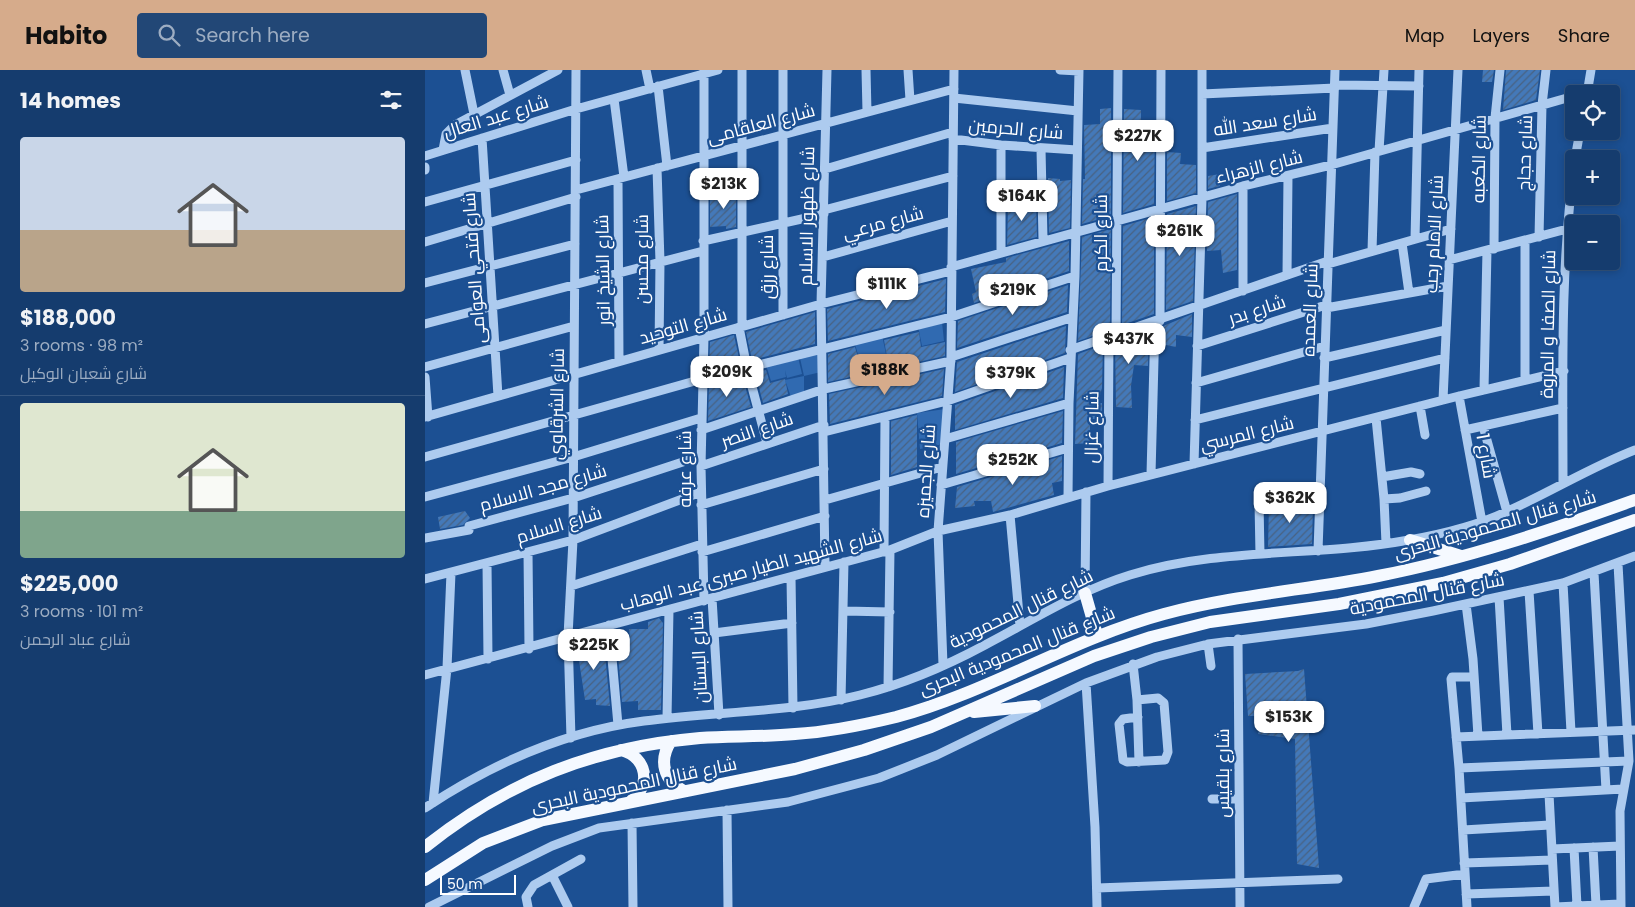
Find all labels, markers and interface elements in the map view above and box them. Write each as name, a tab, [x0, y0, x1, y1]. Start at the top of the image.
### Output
search box	[137, 13, 487, 58]
text: Habito	[25, 19, 107, 52]
icon: search	[155, 21, 183, 49]
text: Search here	[195, 22, 310, 49]
text: Map	[1405, 23, 1445, 48]
text: Layers	[1473, 23, 1530, 48]
text: Share	[1558, 23, 1610, 48]
map controls	[1565, 85, 1620, 270]
button: locate	[1565, 85, 1620, 140]
text: 14 homes	[20, 86, 121, 115]
icon: filters	[377, 86, 405, 114]
street label: شارع عبد العال	[440, 89, 551, 144]
street label: شارع العلقامى	[704, 97, 818, 150]
street label: شارع سعد الله	[1211, 101, 1318, 142]
street label: شارع الحرمين	[968, 112, 1065, 145]
street label: شارع حجاج	[1511, 114, 1538, 192]
street label: شارع الكعبه	[1465, 115, 1492, 203]
pin: $227K	[1103, 119, 1173, 162]
text: $227K	[1114, 124, 1162, 147]
street label: شارع الزهراء	[1213, 144, 1305, 189]
street label: شارع ظهور الاسلام	[793, 146, 820, 286]
button: +	[1565, 150, 1620, 205]
pin: $213K	[689, 168, 759, 210]
icon: home	[168, 170, 258, 260]
text: $213K	[701, 172, 747, 195]
street label: شارع الامام رجب	[1418, 174, 1449, 294]
pin: $164K	[987, 180, 1057, 222]
text: $164K	[998, 184, 1046, 207]
street label: شارع فتحي العوامى	[456, 191, 493, 344]
street label: شارع الكرم	[1088, 194, 1113, 272]
street label: شارع مرعي	[839, 200, 927, 247]
street label: شارع الشيخ انور	[589, 214, 616, 327]
street label: شارع محسن	[629, 214, 654, 304]
pin: $261K	[1145, 214, 1215, 257]
button: −	[1565, 215, 1620, 270]
text: $261K	[1156, 219, 1204, 242]
street label: شارع رزق	[754, 235, 779, 299]
street label: شارع الصفا و المروة	[1534, 249, 1561, 399]
street label: شارع العمده	[1295, 263, 1324, 357]
pin: $111K	[852, 268, 922, 310]
text: $111K	[867, 272, 907, 295]
pin: $219K	[978, 274, 1048, 316]
text: $219K	[990, 278, 1036, 301]
street label: شارع بدر	[1224, 289, 1289, 331]
street label: شارع التوحيد	[636, 301, 730, 350]
text: $188,000	[20, 303, 116, 332]
pin: $437K	[1094, 322, 1164, 365]
text: $437K	[1104, 327, 1154, 350]
text: 3 rooms · 98 m²	[20, 334, 143, 357]
street label: شارع الشرقاوي	[543, 348, 572, 460]
pin: $188K	[850, 354, 920, 396]
pin: $209K	[692, 356, 762, 398]
pin: $379K	[976, 356, 1046, 399]
text: $188K	[861, 358, 909, 381]
text: $209K	[701, 360, 753, 383]
text: $379K	[986, 361, 1036, 384]
text: شارع شعبان الوكيل	[20, 362, 147, 385]
street label: شارع غزال	[1078, 390, 1105, 463]
street label: شارع النصر	[716, 406, 796, 454]
street label: شارع المرسي	[1197, 410, 1297, 458]
street label: شارع الجميزه	[910, 423, 941, 519]
street label: شارع عرفه	[672, 430, 697, 508]
street label: شارع 1	[1470, 431, 1503, 480]
icon: home	[168, 435, 258, 525]
pin: $252K	[978, 444, 1048, 486]
text: $252K	[988, 448, 1038, 471]
street label: شارع مجد الاسلام	[476, 457, 609, 518]
pin: $362K	[1255, 482, 1325, 524]
street label: شارع قنال المحمودية البحرى	[1391, 484, 1599, 565]
text: $362K	[1265, 486, 1315, 509]
street label: شارع السلام	[513, 500, 605, 549]
street label: شارع الشهيد الطيار صبرى عبد الوهاب	[617, 522, 885, 617]
street label: شارع قنال المحمودية	[945, 563, 1097, 654]
street label: شارع قنال المحمودية	[1347, 566, 1506, 621]
text: $225,000	[20, 569, 119, 598]
text: 3 rooms · 101 m²	[20, 600, 143, 623]
street label: شارع قنال المحمودية البحرى	[915, 600, 1119, 701]
street label: شارع البستان	[684, 610, 713, 704]
text: شارع عباد الرحمن	[20, 628, 131, 651]
pin: $225K	[559, 628, 629, 671]
text: $225K	[569, 633, 619, 656]
pin: $153K	[1254, 700, 1324, 743]
text: $153K	[1265, 705, 1313, 728]
street label: شارع بلقيس	[1210, 728, 1235, 818]
street label: شارع قنال المحمودية البحرى	[529, 751, 739, 819]
scale bar	[440, 872, 516, 895]
text: 50 m	[447, 874, 483, 894]

